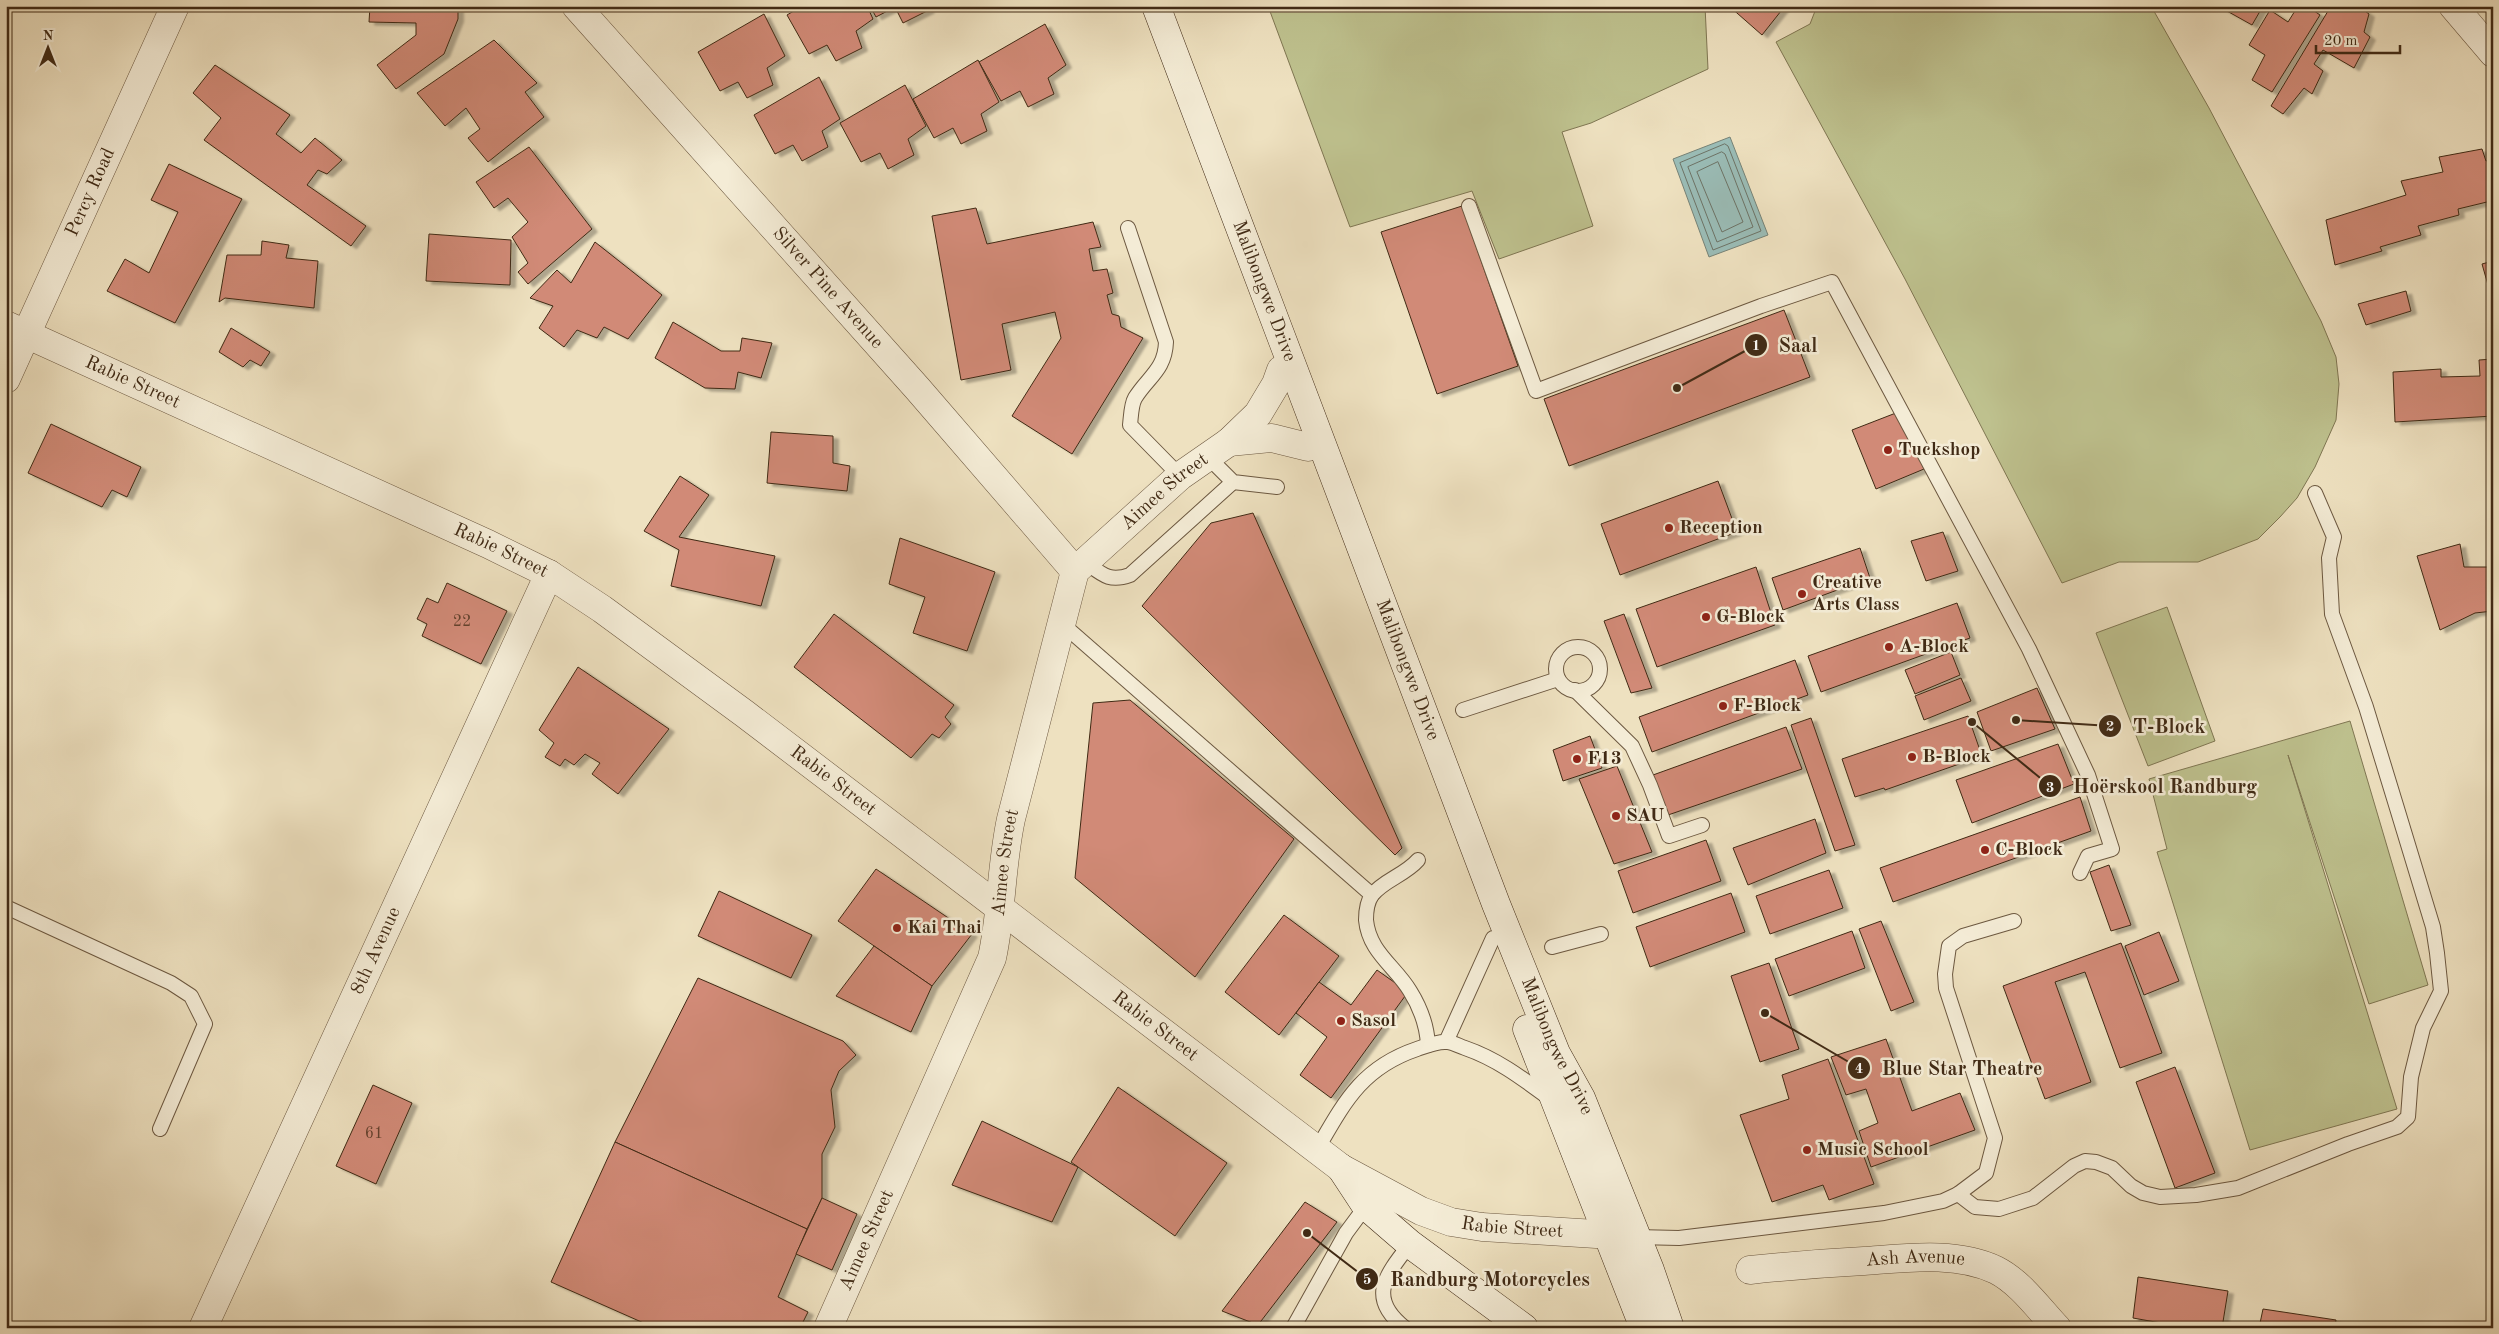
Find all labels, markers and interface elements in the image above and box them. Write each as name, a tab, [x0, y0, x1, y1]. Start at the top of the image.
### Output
north arrow	[22, 22, 72, 72]
scale bar	[2316, 22, 2400, 54]
text: N	[43, 29, 54, 43]
text: 20 m	[2324, 34, 2358, 49]
street label: Percy Road	[62, 145, 119, 239]
street label: Malibongwe Drive	[1229, 218, 1299, 364]
street label: Silver Pine Avenue	[769, 224, 887, 352]
callout: Saal	[1743, 327, 1827, 362]
text: Saal	[1779, 337, 1817, 357]
text: 1	[1752, 339, 1760, 354]
street label: Rabie Street	[82, 353, 183, 412]
place label: Tuckshop	[1898, 441, 1980, 460]
marker: Tuckshop	[1882, 444, 1894, 456]
street label: Aimee Street	[1117, 450, 1212, 534]
place label: Reception	[1679, 519, 1763, 538]
street label: Rabie Street	[451, 520, 551, 582]
marker: Reception	[1663, 522, 1675, 534]
place label: Creative Arts Class	[1812, 574, 1899, 615]
marker: Creative Arts Class	[1796, 588, 1808, 600]
street label: Malibongwe Drive	[1372, 597, 1443, 743]
place label: G-Block	[1716, 608, 1786, 627]
marker: G-Block	[1700, 611, 1712, 623]
house number: 22	[453, 614, 471, 630]
place label: A-Block	[1899, 638, 1969, 657]
marker: A-Block	[1883, 641, 1895, 653]
place label: F-Block	[1733, 697, 1802, 716]
marker: F-Block	[1717, 700, 1729, 712]
callout: T-Block	[2097, 708, 2215, 743]
text: T-Block	[2133, 718, 2205, 738]
text: 2	[2106, 720, 2114, 735]
street label: Rabie Street	[787, 743, 880, 820]
place label: B-Block	[1922, 748, 1991, 767]
place label: F13	[1587, 750, 1622, 769]
marker: B-Block	[1906, 751, 1918, 763]
marker: F13	[1571, 753, 1583, 765]
callout: Hoërskool Randburg	[2038, 769, 2267, 804]
text: Hoërskool Randburg	[2073, 778, 2257, 798]
text: 3	[2046, 781, 2054, 796]
street label: Aimee Street	[989, 807, 1023, 917]
place label: SAU	[1626, 807, 1665, 826]
marker: SAU	[1610, 810, 1622, 822]
place label: C-Block	[1995, 841, 2063, 860]
marker: C-Block	[1979, 844, 1991, 856]
street label: 8th Avenue	[348, 904, 404, 997]
place label: Kai Thai	[907, 919, 982, 938]
marker: Kai Thai	[891, 922, 903, 934]
street label: Malibongwe Drive	[1517, 975, 1596, 1117]
street label: Rabie Street	[1109, 988, 1202, 1065]
place label: Sasol	[1351, 1012, 1396, 1031]
marker: Sasol	[1335, 1015, 1347, 1027]
callout: Blue Star Theatre	[1847, 1050, 2053, 1085]
text: Blue Star Theatre	[1881, 1060, 2043, 1080]
text: 4	[1855, 1062, 1863, 1077]
house number: 61	[365, 1126, 383, 1142]
place label: Music School	[1817, 1141, 1929, 1160]
marker: Music School	[1801, 1144, 1813, 1156]
street label: Aimee Street	[836, 1187, 897, 1293]
street label: Rabie Street	[1460, 1214, 1564, 1241]
street label: Ash Avenue	[1865, 1248, 1966, 1270]
callout: Randburg Motorcycles	[1355, 1262, 1600, 1297]
text: Randburg Motorcycles	[1390, 1271, 1590, 1291]
text: 5	[1363, 1273, 1371, 1288]

